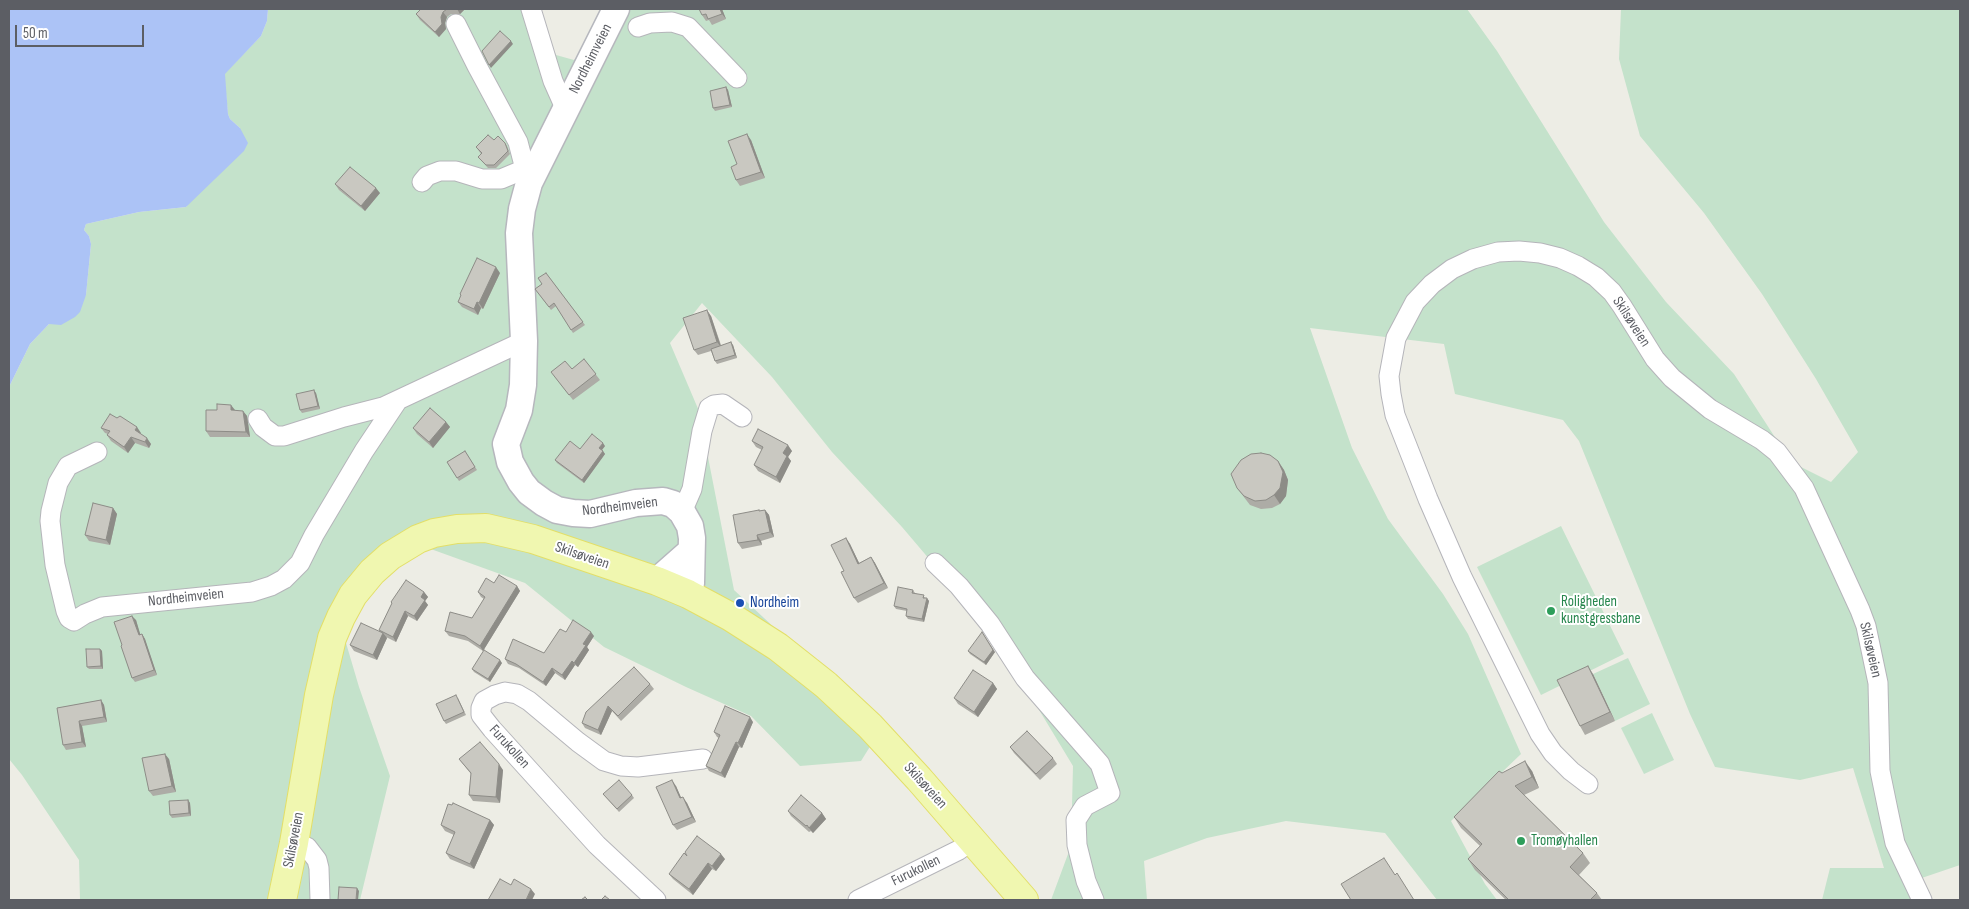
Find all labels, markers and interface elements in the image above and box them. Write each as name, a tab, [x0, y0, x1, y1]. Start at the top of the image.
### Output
scale bar	[18, 15, 146, 47]
street label: Nordheimveien	[566, 21, 616, 97]
text: 50 m	[23, 24, 48, 43]
street label: Skilsøveien	[1608, 294, 1654, 350]
street label: Nordheimveien	[581, 493, 659, 521]
street label: Skilsøveien	[553, 538, 611, 574]
street label: Nordheimveien	[147, 585, 225, 611]
place label: Roligheden kunstgressbane	[1561, 593, 1640, 628]
place label: Nordheim	[750, 594, 799, 612]
marker: Nordheim	[734, 597, 746, 609]
marker: Roligheden kunstgressbane	[1545, 605, 1557, 617]
street label: Skilsøveien	[1855, 621, 1885, 679]
street label: Furukollen	[485, 722, 533, 772]
street label: Skilsøveien	[900, 759, 950, 813]
street label: Skilsøveien	[280, 811, 308, 869]
place label: Tromøyhallen	[1531, 832, 1598, 850]
marker: Tromøyhallen	[1515, 835, 1527, 847]
street label: Furukollen	[889, 851, 943, 891]

